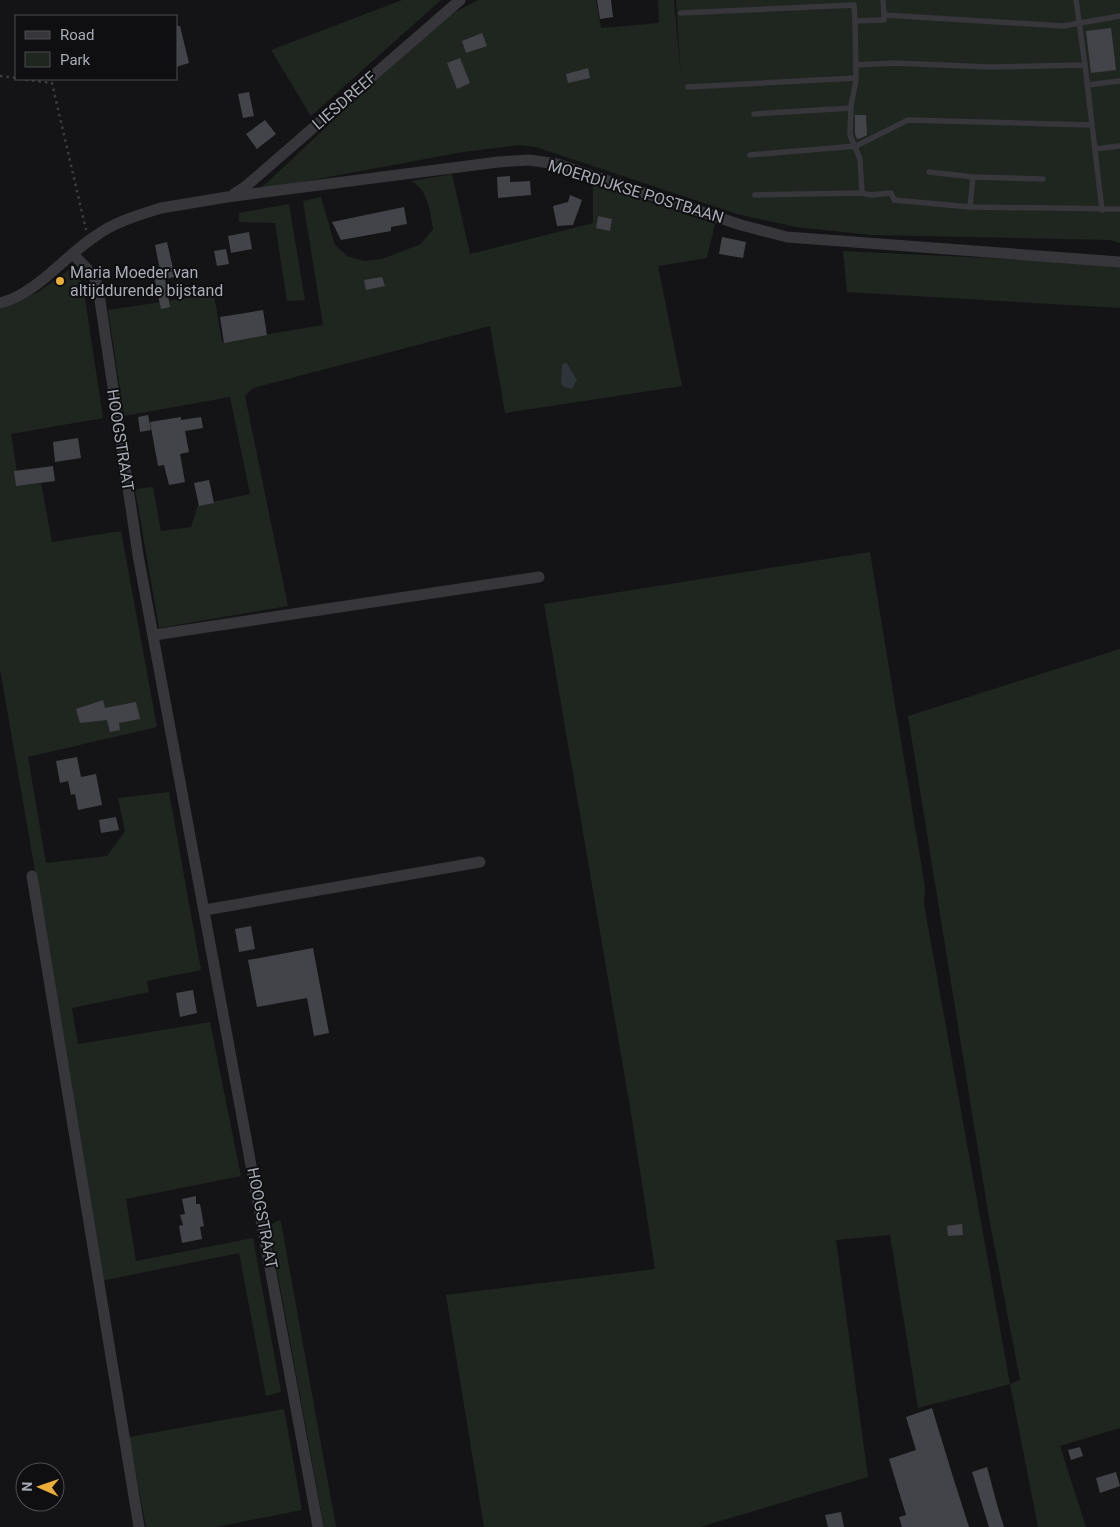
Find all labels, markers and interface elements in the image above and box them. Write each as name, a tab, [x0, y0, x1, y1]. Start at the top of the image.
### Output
legend	[15, 15, 178, 80]
text: Road	[60, 26, 94, 44]
text: Park	[60, 51, 91, 69]
street label: LIESDREEF	[308, 67, 380, 133]
street label: MOERDIJKSE POSTBAAN	[546, 156, 726, 227]
place label: Maria Moeder van altijddurende bijstand	[70, 263, 223, 300]
marker: Maria Moeder van altijddurende bijstand	[54, 275, 66, 287]
street label: HOOGSTRAAT	[103, 388, 138, 493]
street label: HOOGSTRAAT	[243, 1166, 282, 1271]
north arrow	[15, 1462, 65, 1512]
text: N	[19, 1481, 35, 1492]

